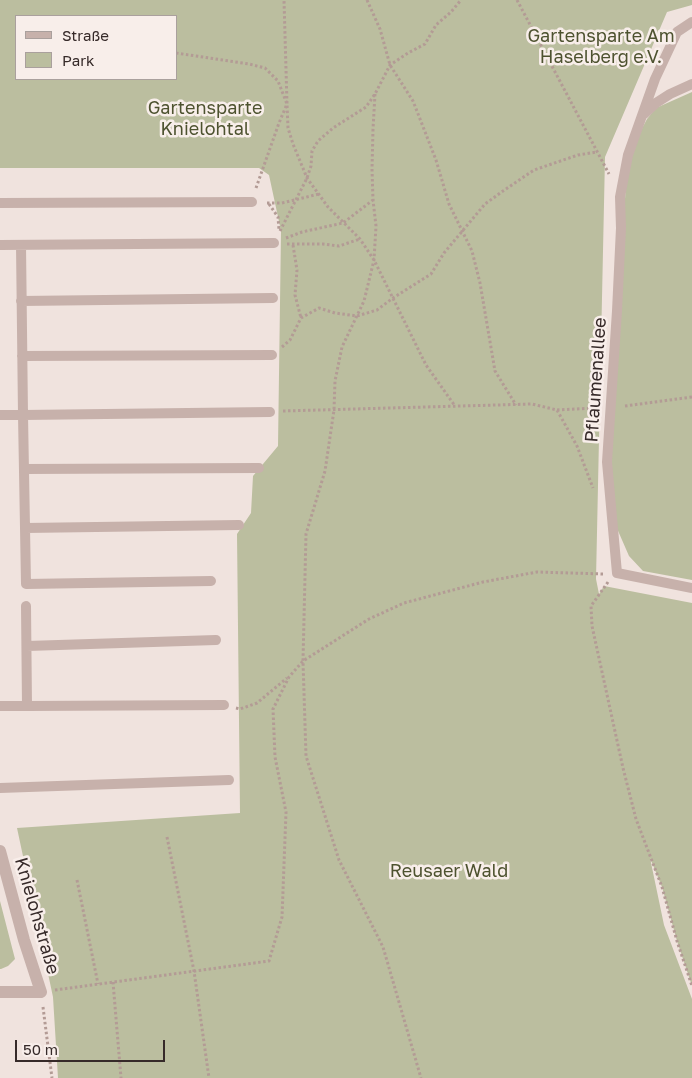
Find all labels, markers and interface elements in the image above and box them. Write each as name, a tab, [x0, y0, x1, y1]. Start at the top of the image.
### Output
legend	[15, 15, 178, 80]
park label: Gartensparte Am Haselberg e.V.	[527, 25, 675, 68]
text: Straße	[62, 26, 109, 44]
text: Park	[62, 51, 94, 69]
park label: Gartensparte Knielohtal	[148, 97, 262, 140]
street label: Pflaumenallee	[581, 317, 611, 443]
street label: Knielohstraße	[10, 855, 64, 977]
park label: Reusaer Wald	[390, 860, 508, 882]
scale bar	[18, 1030, 168, 1062]
text: 50 m	[23, 1040, 58, 1058]

